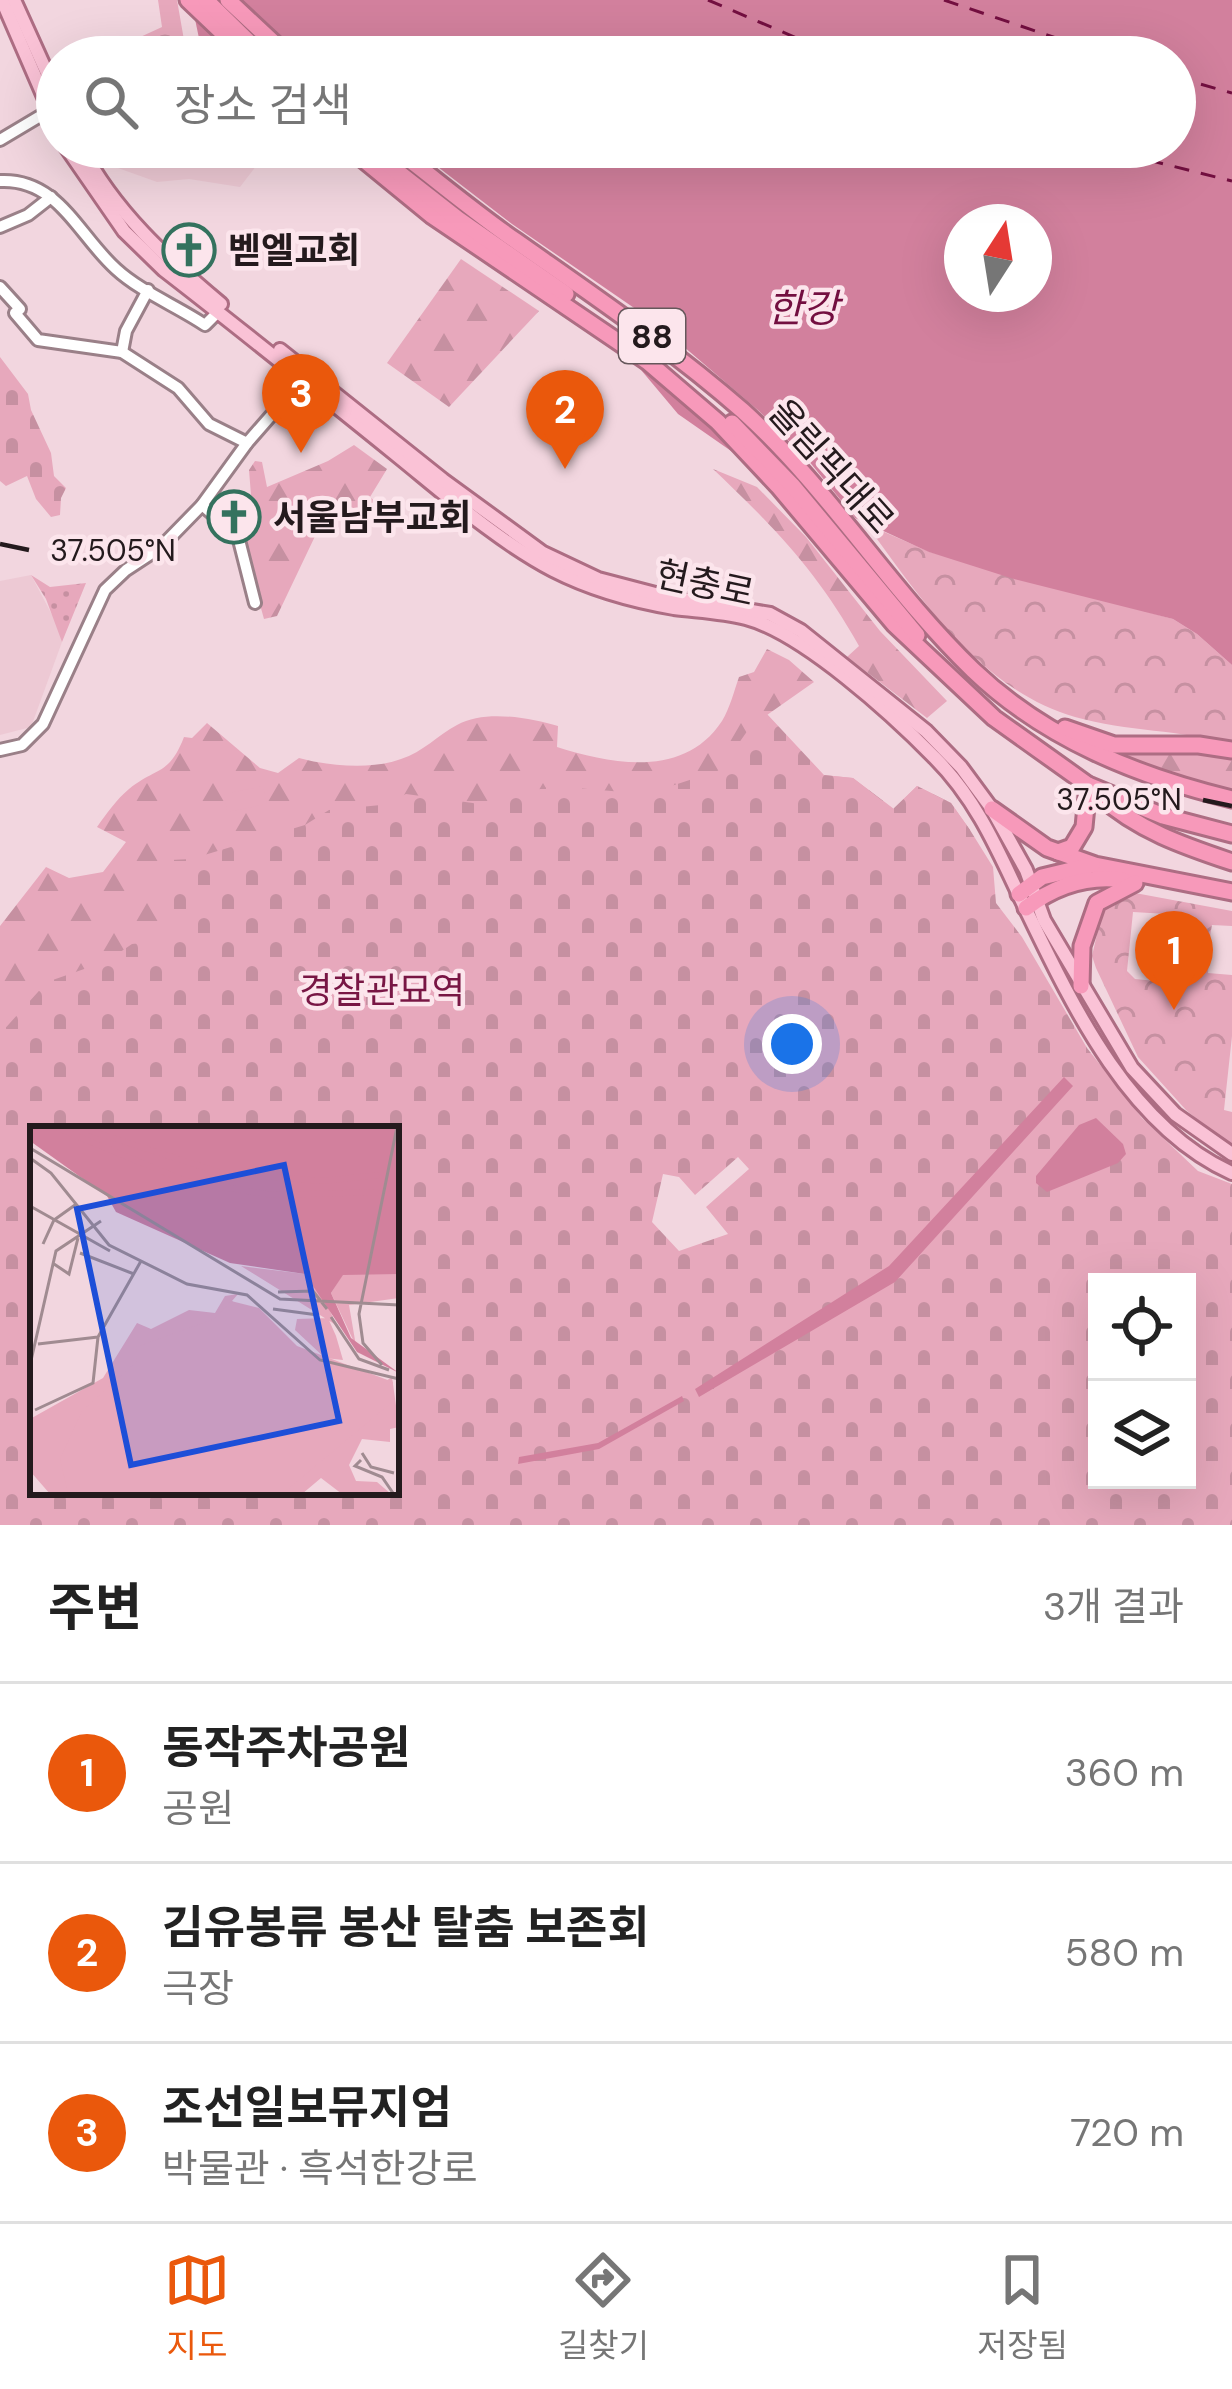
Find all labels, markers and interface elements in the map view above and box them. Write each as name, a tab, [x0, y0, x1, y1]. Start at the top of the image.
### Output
search box	[36, 36, 1196, 168]
icon: search	[78, 69, 144, 135]
text: 장소 검색	[174, 76, 352, 135]
north arrow	[944, 204, 1052, 312]
church icon: 벧엘교회	[161, 222, 217, 278]
place label: 벧엘교회	[228, 227, 360, 274]
water label: 한강	[767, 283, 844, 334]
road number: 88	[619, 309, 685, 363]
pin: 3	[262, 354, 340, 453]
pin: 2	[526, 370, 604, 469]
street label: 올림픽대로	[759, 389, 904, 544]
church icon: 서울남부교회	[206, 489, 262, 545]
place label: 서울남부교회	[273, 494, 472, 541]
text: 37.505°N	[50, 531, 176, 570]
street label: 현충로	[651, 550, 758, 617]
text: 37.505°N	[1056, 780, 1182, 819]
pin: 1	[1135, 911, 1213, 1010]
park label: 경찰관묘역	[299, 967, 465, 1014]
your location	[762, 1014, 822, 1074]
inset map	[30, 1126, 399, 1495]
map controls	[1088, 1273, 1196, 1489]
button: locate	[1088, 1273, 1196, 1381]
button: layers	[1088, 1381, 1196, 1489]
text: 주변	[48, 1574, 142, 1641]
text: 3개 결과	[1043, 1581, 1184, 1632]
text: 동작주차공원	[162, 1718, 410, 1777]
text: 1	[80, 1747, 94, 1798]
text: 360 m	[1065, 1747, 1184, 1798]
text: 공원	[162, 1783, 234, 1834]
text: 김유봉류 봉산 탈춤 보존회	[162, 1898, 649, 1957]
text: 2	[76, 1927, 98, 1978]
text: 580 m	[1065, 1927, 1184, 1978]
text: 극장	[162, 1963, 234, 2014]
text: 조선일보뮤지엄	[162, 2078, 452, 2137]
text: 3	[75, 2107, 99, 2158]
text: 720 m	[1070, 2107, 1184, 2158]
text: 박물관 · 흑석한강로	[162, 2143, 478, 2194]
tab: 지도	[164, 2247, 230, 2367]
tab: 길찾기	[558, 2247, 649, 2367]
tab: 저장됨	[977, 2247, 1068, 2367]

